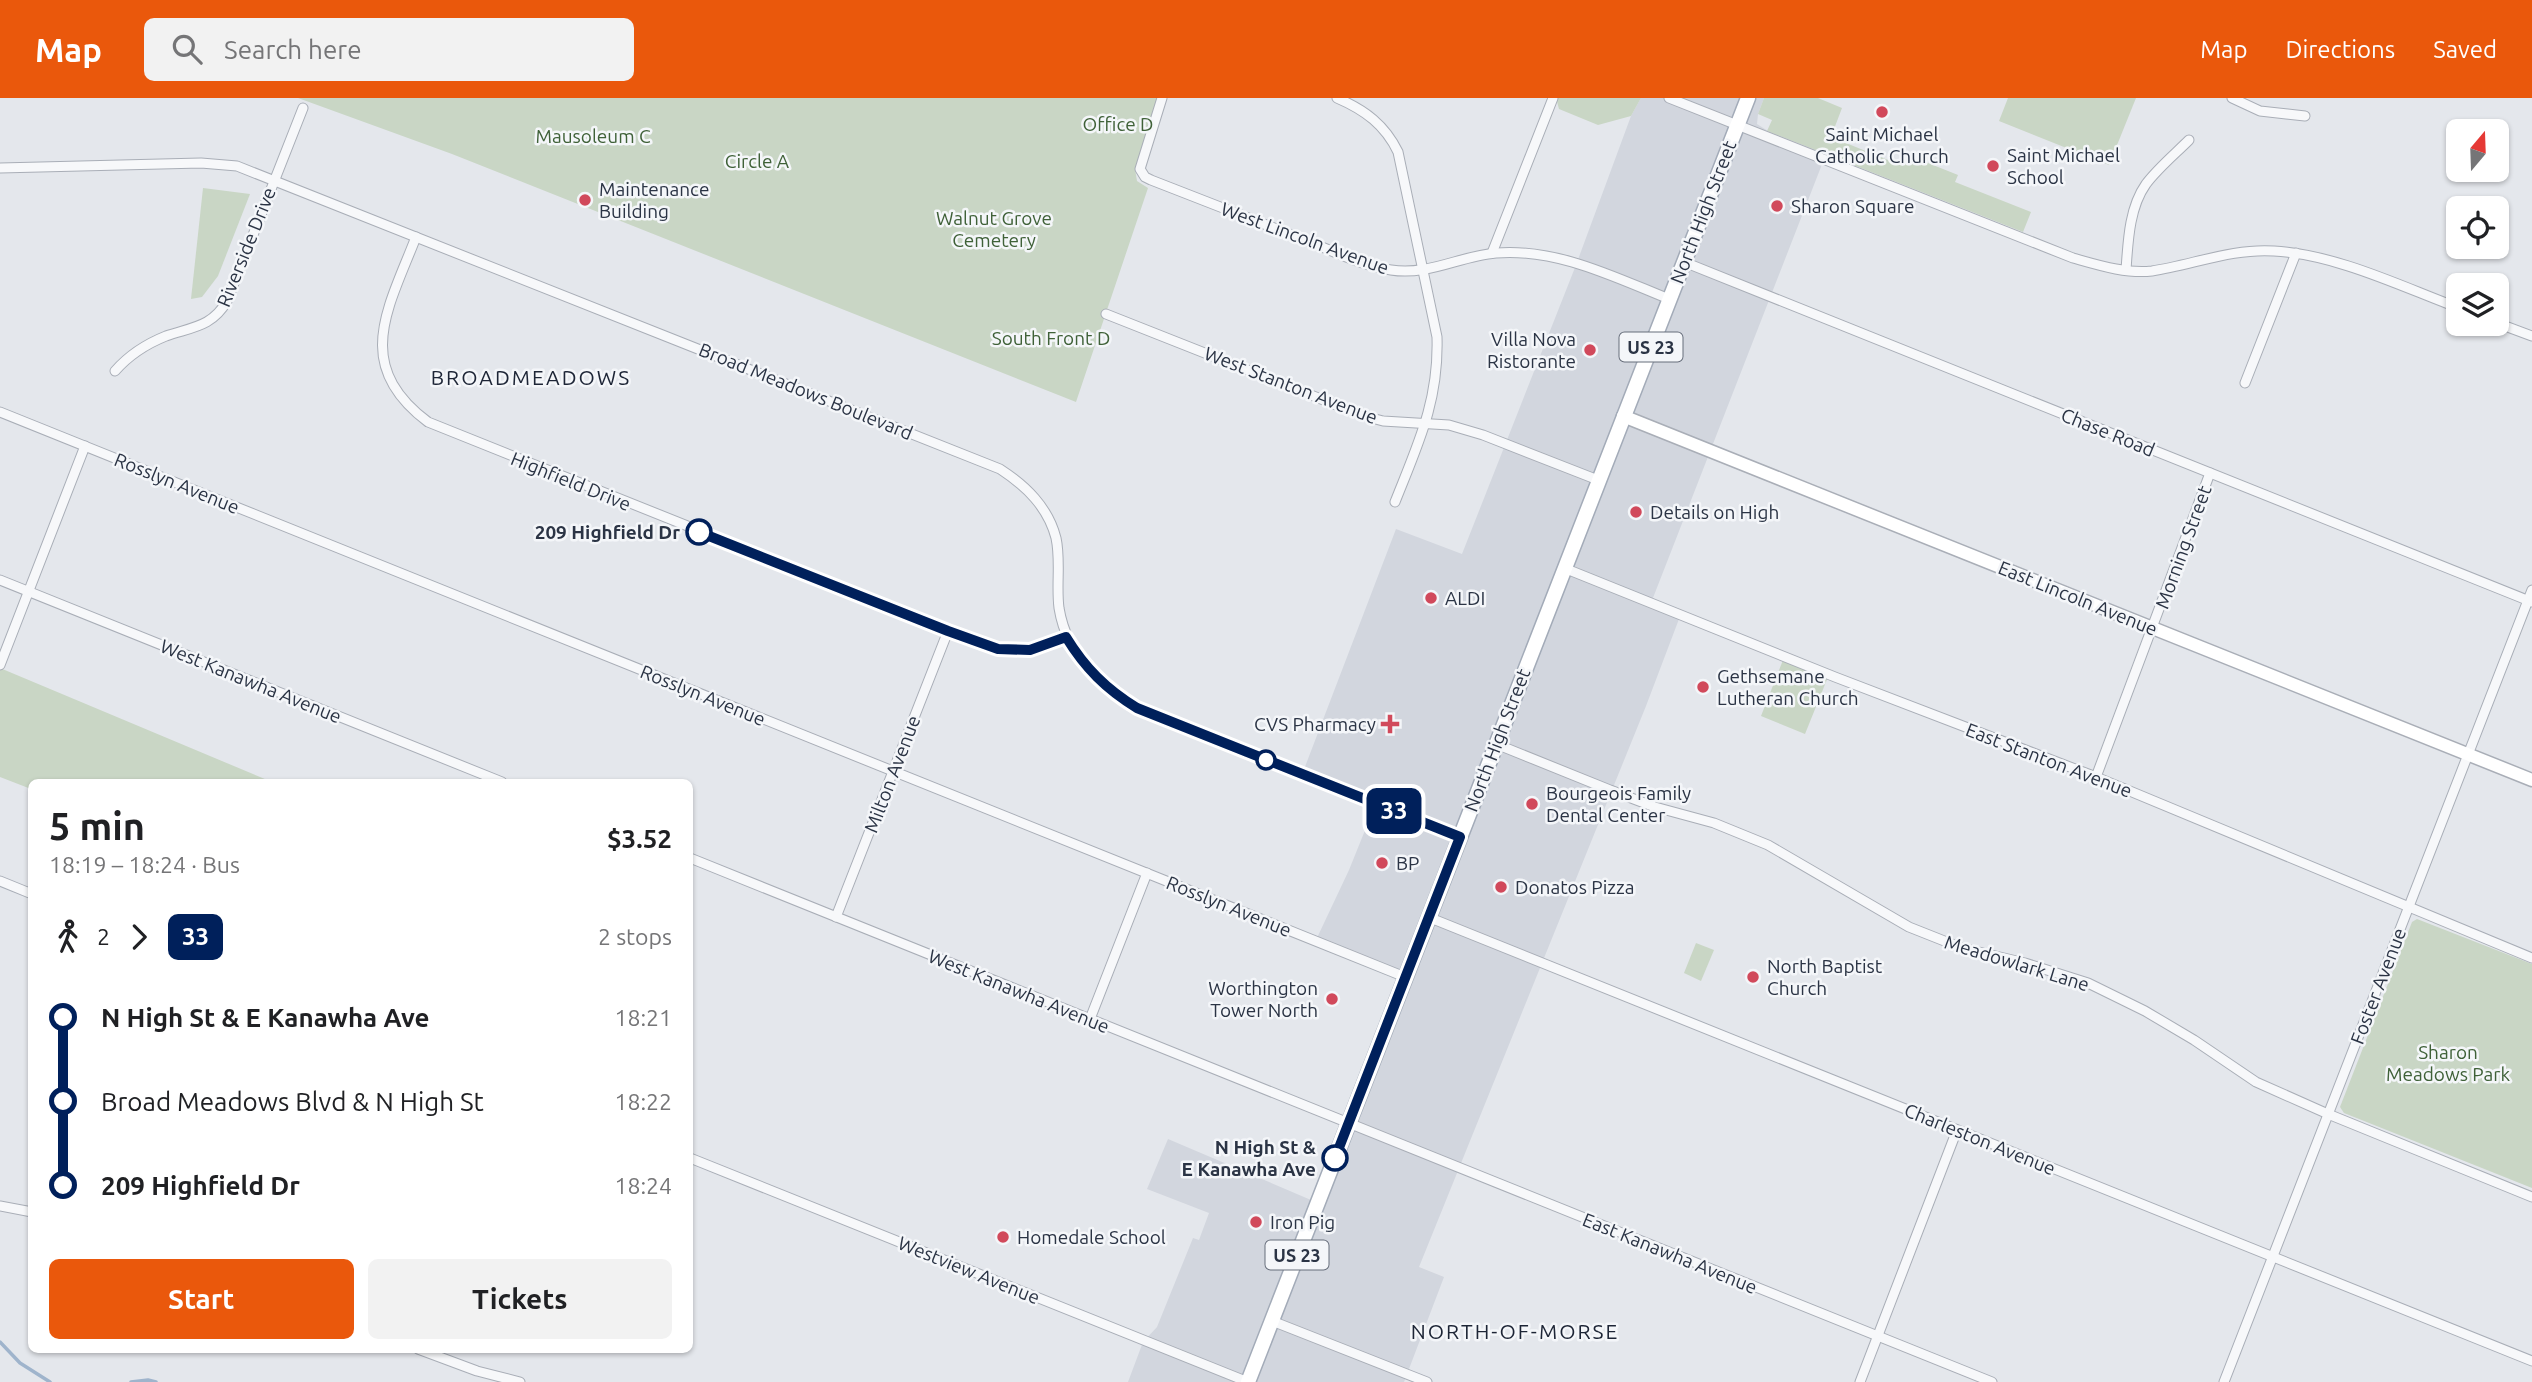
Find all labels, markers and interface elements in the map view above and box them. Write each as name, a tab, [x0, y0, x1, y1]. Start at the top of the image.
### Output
search box	[144, 18, 634, 81]
icon: search	[168, 30, 206, 68]
text: Map	[35, 31, 102, 68]
text: Search here	[224, 35, 362, 64]
text: Map	[2200, 36, 2247, 63]
text: Directions	[2285, 36, 2395, 63]
text: Saved	[2433, 36, 2497, 63]
marker: Saint Michael Catholic Church	[1874, 104, 1890, 120]
park label: Office D	[1083, 113, 1153, 135]
north arrow	[2446, 119, 2510, 182]
map controls	[2446, 119, 2509, 336]
place label: Saint Michael Catholic Church	[1815, 123, 1949, 167]
park label: Mausoleum C	[535, 125, 651, 147]
street label: North High Street	[1666, 137, 1741, 287]
place label: Saint Michael School	[2007, 144, 2120, 188]
park label: Circle A	[725, 150, 790, 172]
marker: Saint Michael School	[1985, 158, 2001, 174]
place label: Maintenance Building	[599, 178, 709, 222]
street label: Riverside Drive	[212, 184, 280, 310]
marker: Maintenance Building	[577, 192, 593, 208]
place label: Sharon Square	[1791, 195, 1914, 217]
button: locate	[2446, 196, 2509, 259]
street label: West Lincoln Avenue	[1218, 197, 1392, 279]
marker: Sharon Square	[1769, 198, 1785, 214]
park label: Walnut Grove Cemetery	[936, 207, 1052, 251]
button: layers	[2446, 273, 2509, 336]
park label: South Front D	[992, 327, 1110, 349]
place label: Villa Nova Ristorante	[1487, 328, 1576, 372]
road number: US 23	[1620, 332, 1682, 362]
street label: Broad Meadows Boulevard	[696, 338, 916, 444]
street label: West Stanton Avenue	[1201, 342, 1381, 428]
marker: Villa Nova Ristorante	[1582, 342, 1598, 358]
district label: BROADMEADOWS	[431, 365, 631, 389]
street label: Chase Road	[2058, 403, 2158, 461]
street label: Highfield Drive	[508, 447, 634, 515]
street label: Rosslyn Avenue	[111, 448, 243, 518]
street label: Morning Street	[2151, 482, 2216, 612]
place label: Details on High	[1650, 501, 1779, 523]
marker: Details on High	[1628, 504, 1644, 520]
marker: 209 Highfield Dr	[686, 519, 712, 545]
place label: 209 Highfield Dr	[535, 521, 680, 543]
street label: East Lincoln Avenue	[1995, 556, 2161, 640]
place label: ALDI	[1445, 587, 1485, 609]
marker: ALDI	[1423, 590, 1439, 606]
street label: West Kanawha Avenue	[157, 635, 345, 727]
street label: Rosslyn Avenue	[637, 660, 769, 730]
street label: North High Street	[1460, 665, 1535, 815]
place label: Gethsemane Lutheran Church	[1717, 665, 1859, 709]
marker: Gethsemane Lutheran Church	[1695, 679, 1711, 695]
street label: Milton Avenue	[860, 712, 924, 836]
place label: CVS Pharmacy	[1254, 713, 1376, 735]
marker: CVS Pharmacy	[1382, 716, 1398, 732]
street label: East Stanton Avenue	[1963, 718, 2135, 802]
unlabelled marker	[1256, 750, 1276, 770]
place label: Bourgeois Family Dental Center	[1546, 782, 1691, 826]
line badge: 33	[1362, 788, 1426, 834]
marker: Bourgeois Family Dental Center	[1524, 796, 1540, 812]
text: 33	[1380, 797, 1408, 824]
text: 5 min	[49, 805, 145, 847]
text: $3.52	[607, 824, 672, 853]
text: 18:19 – 18:24 · Bus	[49, 852, 240, 877]
place label: BP	[1396, 852, 1419, 874]
marker: BP	[1374, 855, 1390, 871]
street label: Rosslyn Avenue	[1163, 871, 1295, 941]
place label: Donatos Pizza	[1515, 876, 1634, 898]
marker: Donatos Pizza	[1493, 879, 1509, 895]
icon: walk	[49, 918, 87, 956]
icon: forward	[120, 918, 158, 956]
text: 33	[182, 923, 209, 950]
text: 2	[97, 924, 110, 949]
text: 2 stops	[598, 924, 672, 949]
street label: Foster Avenue	[2346, 925, 2410, 1047]
street label: Meadowlark Lane	[1942, 930, 2092, 996]
street label: West Kanawha Avenue	[925, 945, 1113, 1037]
place label: North Baptist Church	[1767, 955, 1883, 999]
marker: North Baptist Church	[1745, 969, 1761, 985]
place label: Worthington Tower North	[1208, 977, 1318, 1021]
marker: Worthington Tower North	[1324, 991, 1340, 1007]
text: N High St & E Kanawha Ave	[101, 1003, 430, 1032]
text: 18:21	[614, 1005, 672, 1030]
park label: Sharon Meadows Park	[2386, 1041, 2510, 1085]
text: Broad Meadows Blvd & N High St	[101, 1087, 484, 1116]
text: 18:22	[614, 1089, 672, 1114]
street label: Charleston Avenue	[1901, 1099, 2059, 1179]
place label: N High St & E Kanawha Ave	[1182, 1136, 1316, 1180]
marker: N High St & E Kanawha Ave	[1322, 1145, 1348, 1171]
text: 209 Highfield Dr	[101, 1171, 300, 1200]
text: 18:24	[614, 1173, 672, 1198]
street label: East Kanawha Avenue	[1580, 1208, 1760, 1298]
place label: Iron Pig	[1270, 1211, 1335, 1233]
marker: Iron Pig	[1248, 1214, 1264, 1230]
place label: Homedale School	[1017, 1226, 1166, 1248]
marker: Homedale School	[995, 1229, 1011, 1245]
street label: Westview Avenue	[895, 1232, 1043, 1308]
road number: US 23	[1266, 1240, 1328, 1270]
button: Start	[49, 1259, 354, 1339]
button: Tickets	[368, 1259, 672, 1339]
district label: NORTH-OF-MORSE	[1411, 1319, 1619, 1343]

